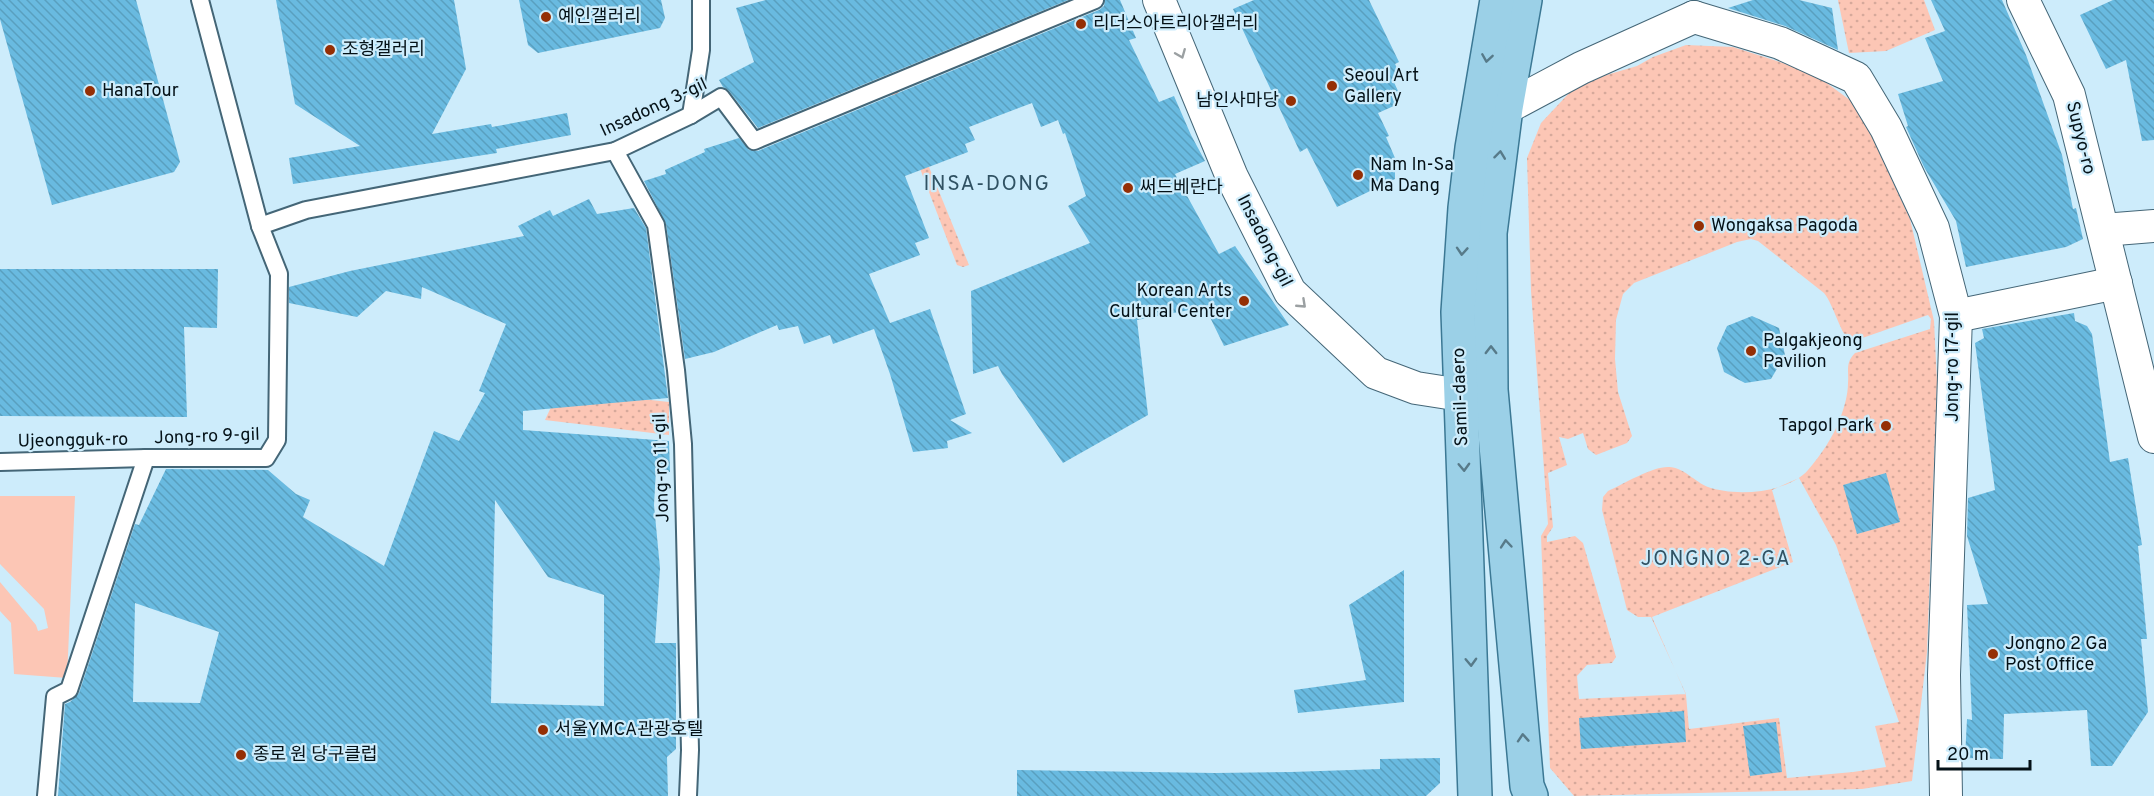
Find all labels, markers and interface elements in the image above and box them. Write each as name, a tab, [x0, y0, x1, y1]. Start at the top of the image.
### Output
place label: 예인갤러리	[558, 6, 641, 29]
marker: 예인갤러리	[539, 10, 553, 24]
place label: 리더스아트리아갤러리	[1093, 13, 1259, 36]
marker: 리더스아트리아갤러리	[1074, 17, 1088, 31]
place label: 조형갤러리	[342, 39, 425, 62]
marker: 조형갤러리	[323, 43, 337, 57]
one-way arrow	[1174, 48, 1186, 59]
one-way arrow	[1482, 53, 1494, 62]
place label: Seoul Art Gallery	[1344, 65, 1419, 109]
street label: Insadong 3-gil	[597, 73, 711, 143]
marker: Seoul Art Gallery	[1325, 79, 1339, 93]
place label: HanaTour	[102, 80, 179, 103]
marker: HanaTour	[83, 84, 97, 98]
place label: 남인사마당	[1196, 90, 1279, 113]
marker: 남인사마당	[1284, 94, 1298, 108]
street label: Supyo-ro	[2060, 99, 2100, 177]
one-way arrow	[1493, 151, 1505, 160]
place label: Nam In-Sa Ma Dang	[1370, 154, 1454, 198]
marker: Nam In-Sa Ma Dang	[1351, 168, 1365, 182]
district label: INSA-DONG	[923, 171, 1051, 198]
place label: 써드베란다	[1140, 177, 1223, 200]
marker: 써드베란다	[1121, 181, 1135, 195]
street label: Insadong-gil	[1231, 191, 1297, 291]
place label: Wongaksa Pagoda	[1711, 215, 1858, 238]
marker: Wongaksa Pagoda	[1692, 219, 1706, 233]
one-way arrow	[1456, 246, 1469, 255]
place label: Korean Arts Cultural Center	[1109, 280, 1232, 324]
marker: Korean Arts Cultural Center	[1237, 294, 1251, 308]
one-way arrow	[1296, 297, 1306, 308]
street label: Jong-ro 17-gil	[1942, 312, 1965, 422]
place label: Palgakjeong Pavilion	[1763, 330, 1863, 374]
marker: Palgakjeong Pavilion	[1744, 344, 1758, 358]
one-way arrow	[1485, 345, 1497, 354]
street label: Samil-daero	[1448, 347, 1474, 447]
street label: Jong-ro 11-gil	[649, 413, 675, 523]
place label: Tapgol Park	[1778, 415, 1874, 438]
marker: Tapgol Park	[1879, 419, 1893, 433]
street label: Jong-ro 9-gil	[154, 424, 260, 450]
street label: Ujeongguk-ro	[18, 429, 128, 453]
one-way arrow	[1457, 462, 1470, 471]
one-way arrow	[1500, 540, 1513, 549]
district label: JONGNO 2-GA	[1641, 547, 1791, 573]
place label: Jongno 2 Ga Post Office	[2005, 633, 2107, 677]
marker: Jongno 2 Ga Post Office	[1986, 647, 2000, 661]
one-way arrow	[1465, 657, 1477, 666]
place label: 서울YMCA관광호텔	[555, 719, 704, 742]
marker: 서울YMCA관광호텔	[536, 723, 550, 737]
scale bar	[1938, 733, 2030, 771]
one-way arrow	[1517, 734, 1530, 743]
place label: 종로 원 당구클럽	[253, 744, 377, 767]
text: 20 m	[1947, 744, 1989, 767]
marker: 종로 원 당구클럽	[234, 748, 248, 762]

